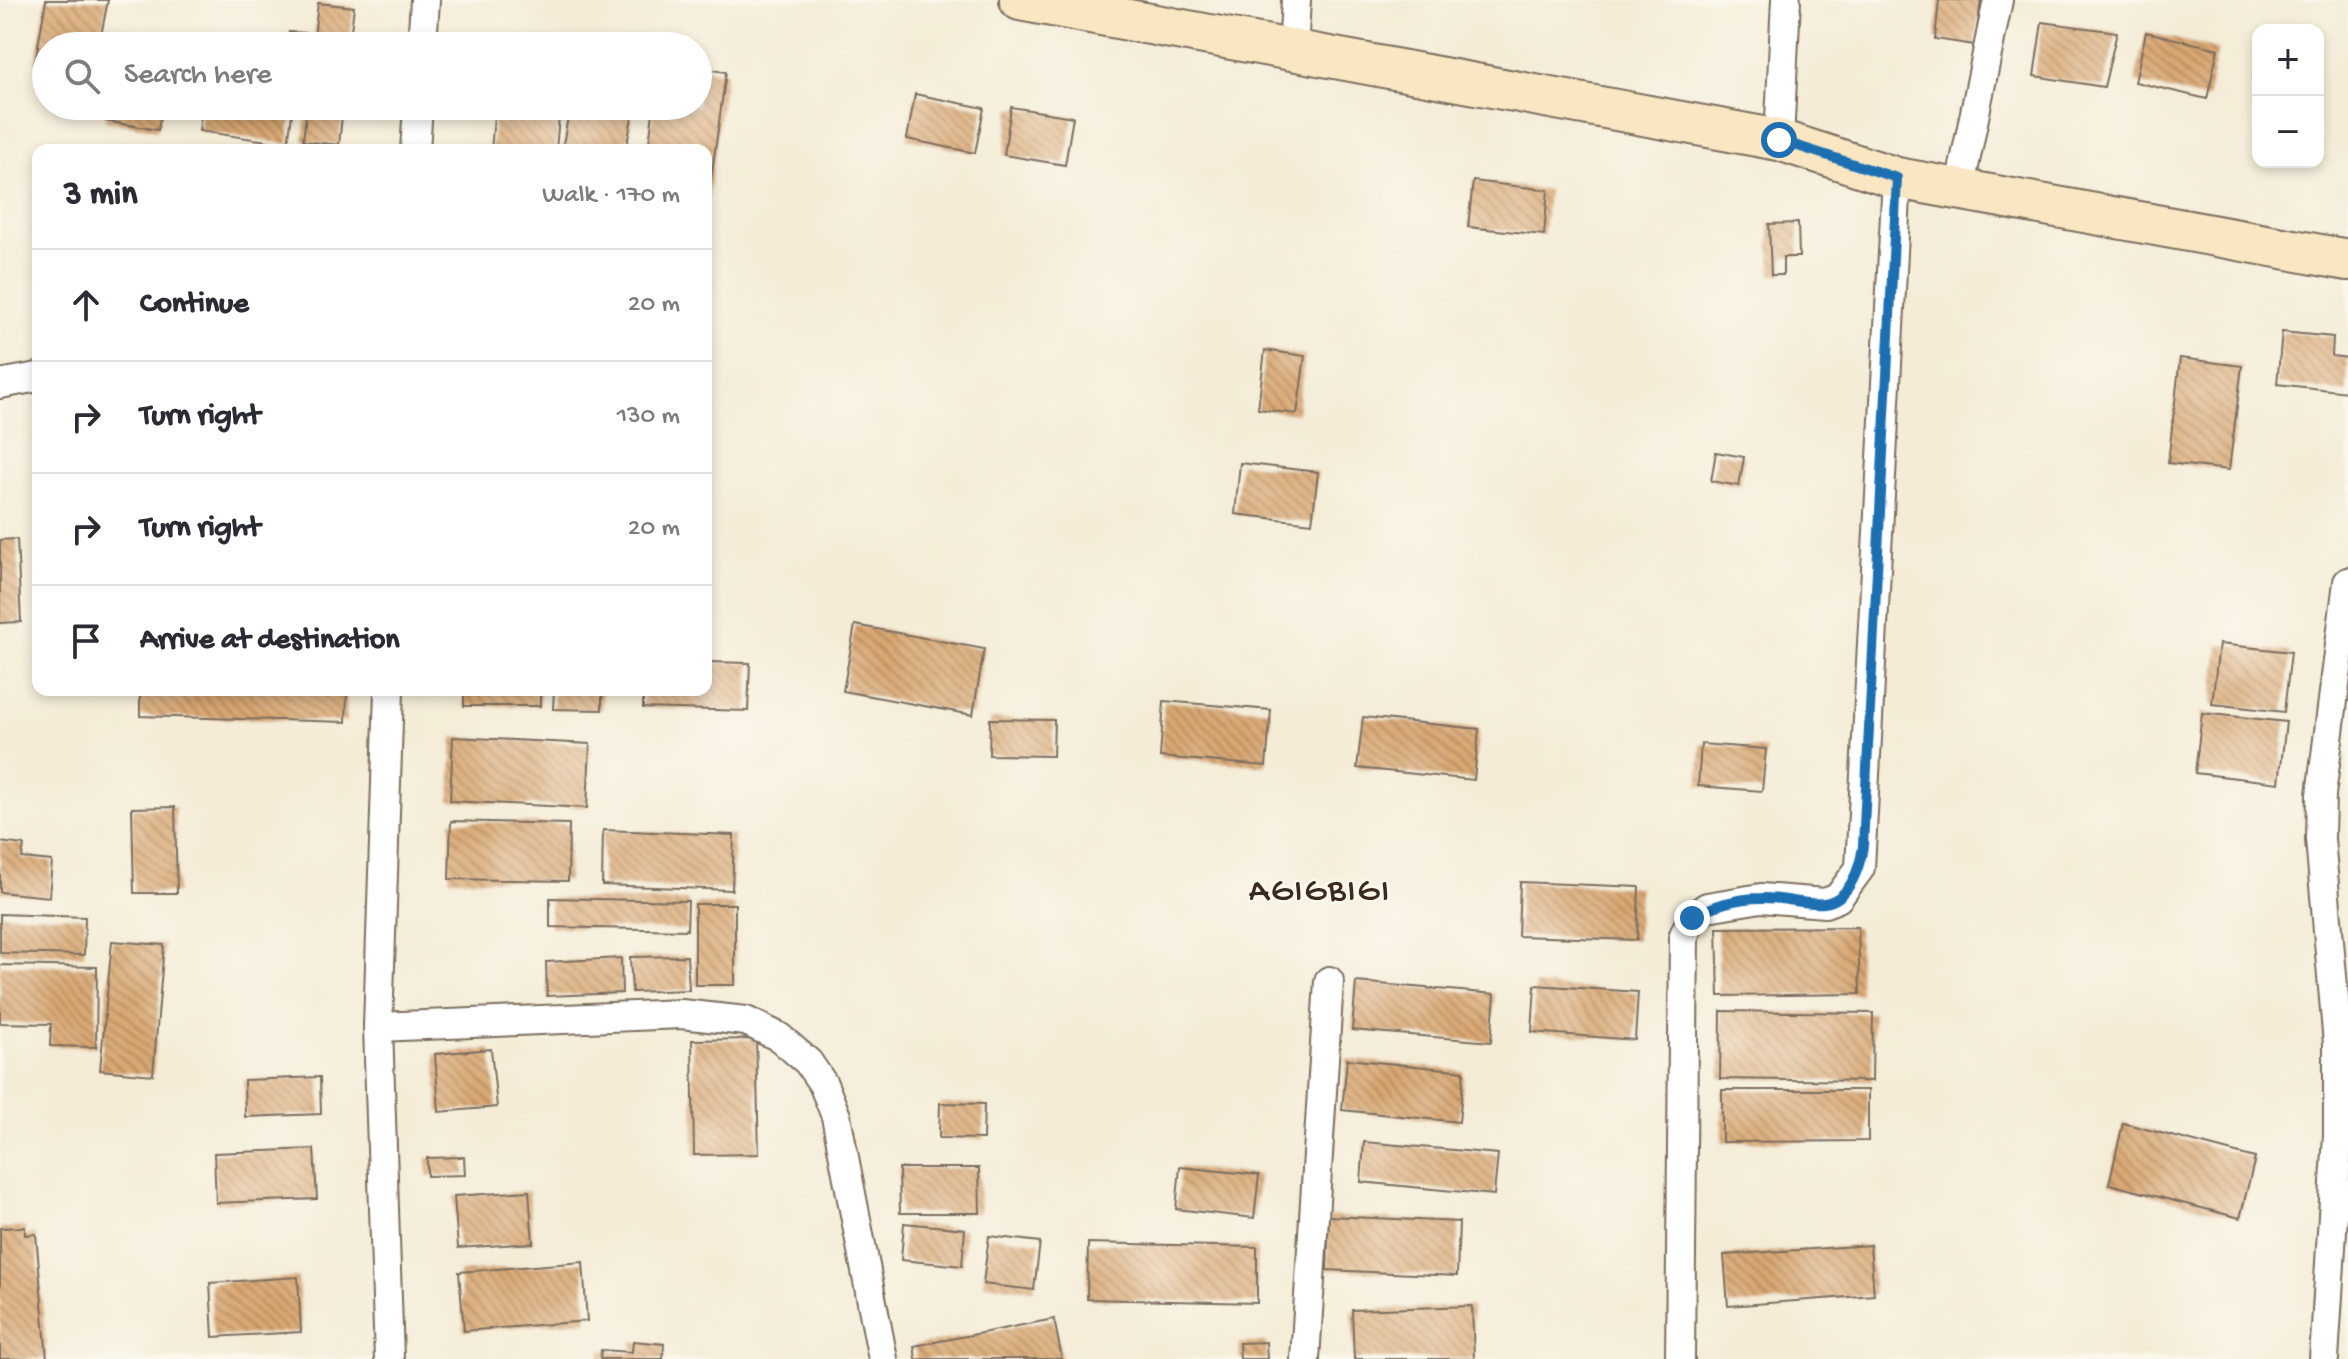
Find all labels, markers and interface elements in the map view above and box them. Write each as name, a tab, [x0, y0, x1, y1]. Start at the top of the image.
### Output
map controls	[2252, 24, 2324, 168]
button: +	[2252, 24, 2324, 96]
search box	[32, 32, 712, 120]
icon: search	[60, 54, 104, 98]
text: Search here	[124, 59, 272, 94]
button: −	[2252, 96, 2324, 168]
route start	[1761, 122, 1797, 158]
text: 3 min	[64, 176, 137, 216]
text: Walk · 170 m	[542, 181, 680, 212]
icon: ahead	[64, 283, 108, 327]
text: Continue	[140, 288, 249, 323]
text: 20 m	[628, 290, 680, 321]
icon: right	[64, 395, 108, 439]
text: Turn right	[140, 400, 260, 435]
text: 130 m	[617, 402, 680, 433]
icon: right	[64, 507, 108, 551]
text: Turn right	[140, 512, 260, 547]
text: 20 m	[628, 514, 680, 545]
icon: arrive	[64, 619, 108, 663]
text: Arrive at destination	[140, 624, 400, 659]
district label: AGIGBIGI	[1249, 873, 1391, 913]
route end	[1674, 900, 1710, 936]

